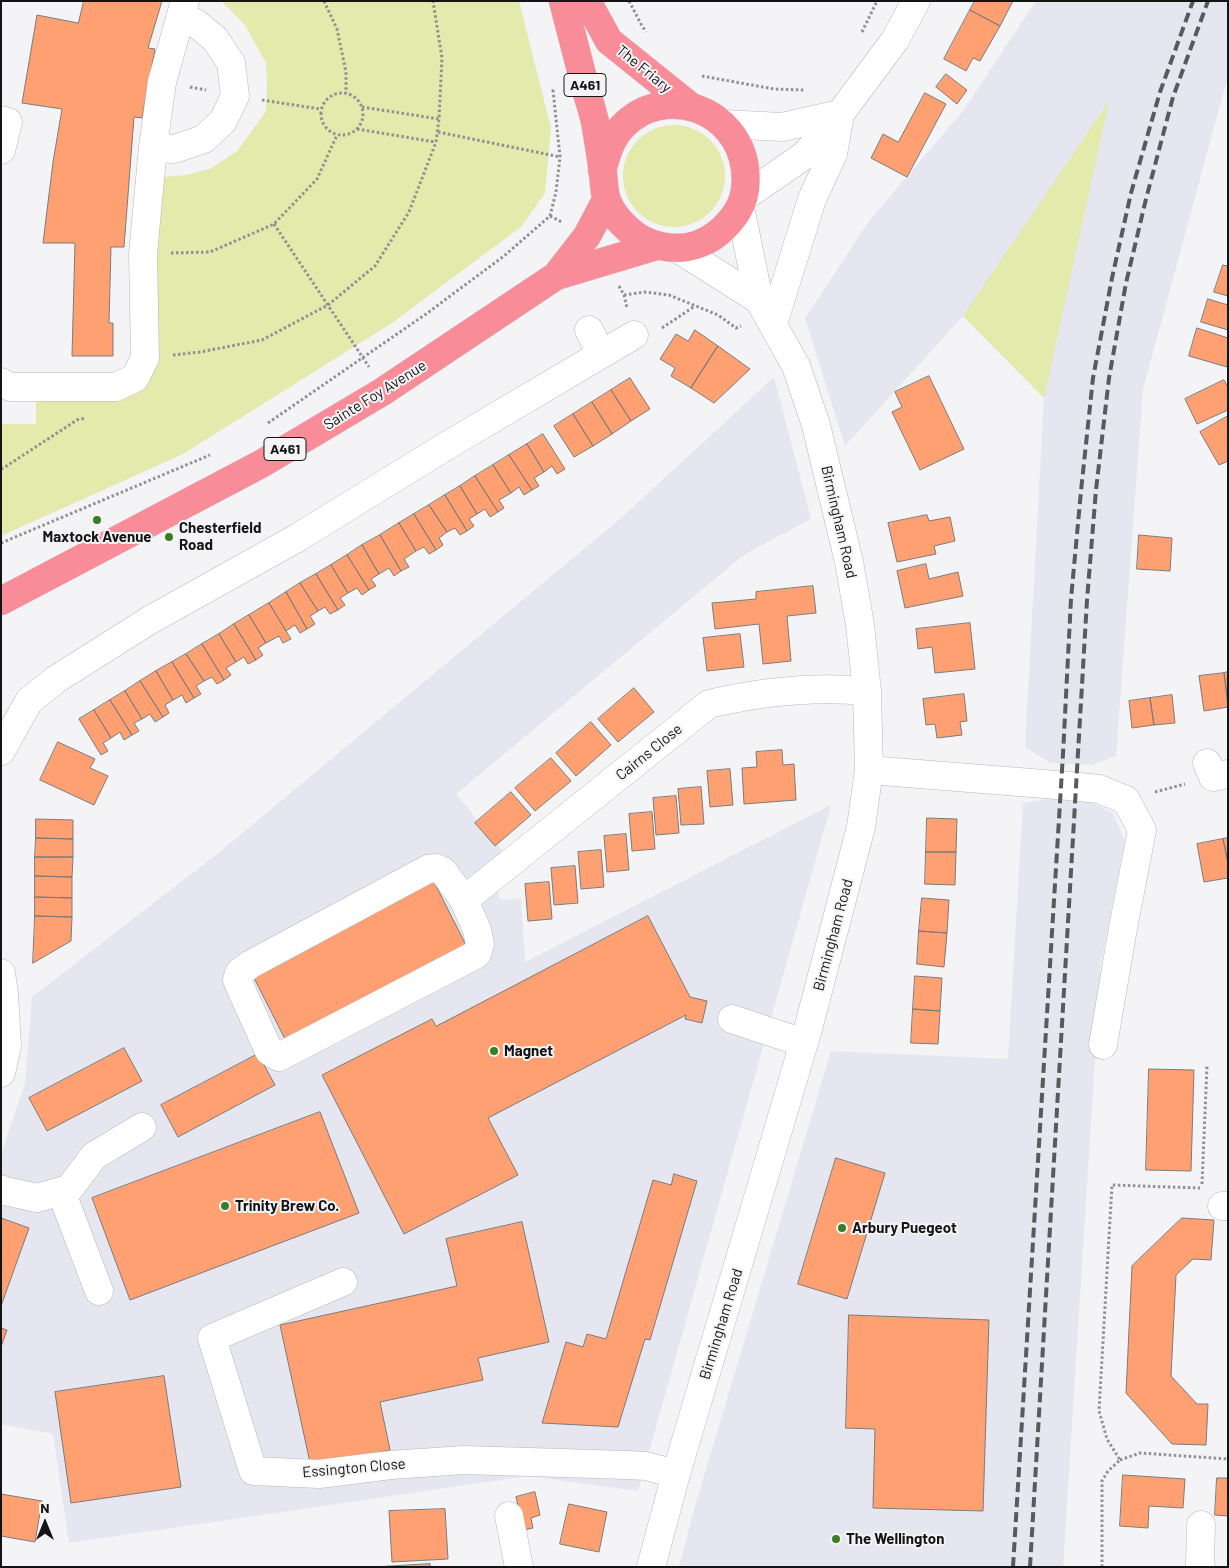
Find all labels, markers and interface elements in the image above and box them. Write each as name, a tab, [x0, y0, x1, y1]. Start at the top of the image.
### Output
street label: The Friary	[613, 41, 675, 97]
road number: A461	[564, 74, 606, 96]
street label: Sainte Foy Avenue	[320, 356, 430, 434]
road number: A461	[264, 438, 306, 460]
street label: Birmingham Road	[817, 464, 861, 580]
marker: Maxtock Avenue	[91, 514, 103, 526]
place label: Chesterfield Road	[179, 519, 261, 554]
place label: Maxtock Avenue	[42, 528, 152, 546]
marker: Chesterfield Road	[163, 531, 175, 543]
street label: Cairns Close	[612, 720, 686, 784]
street label: Birmingham Road	[809, 877, 857, 993]
place label: Magnet	[504, 1042, 553, 1060]
marker: Magnet	[488, 1045, 500, 1057]
place label: Trinity Brew Co.	[235, 1197, 339, 1215]
marker: Trinity Brew Co.	[219, 1200, 231, 1212]
place label: Arbury Puegeot	[852, 1219, 957, 1237]
marker: Arbury Puegeot	[836, 1222, 848, 1234]
street label: Birmingham Road	[696, 1266, 746, 1382]
street label: Essington Close	[302, 1455, 406, 1481]
north arrow	[20, 1498, 70, 1548]
text: N	[40, 1499, 50, 1516]
place label: The Wellington	[846, 1530, 944, 1548]
marker: The Wellington	[830, 1533, 842, 1545]

